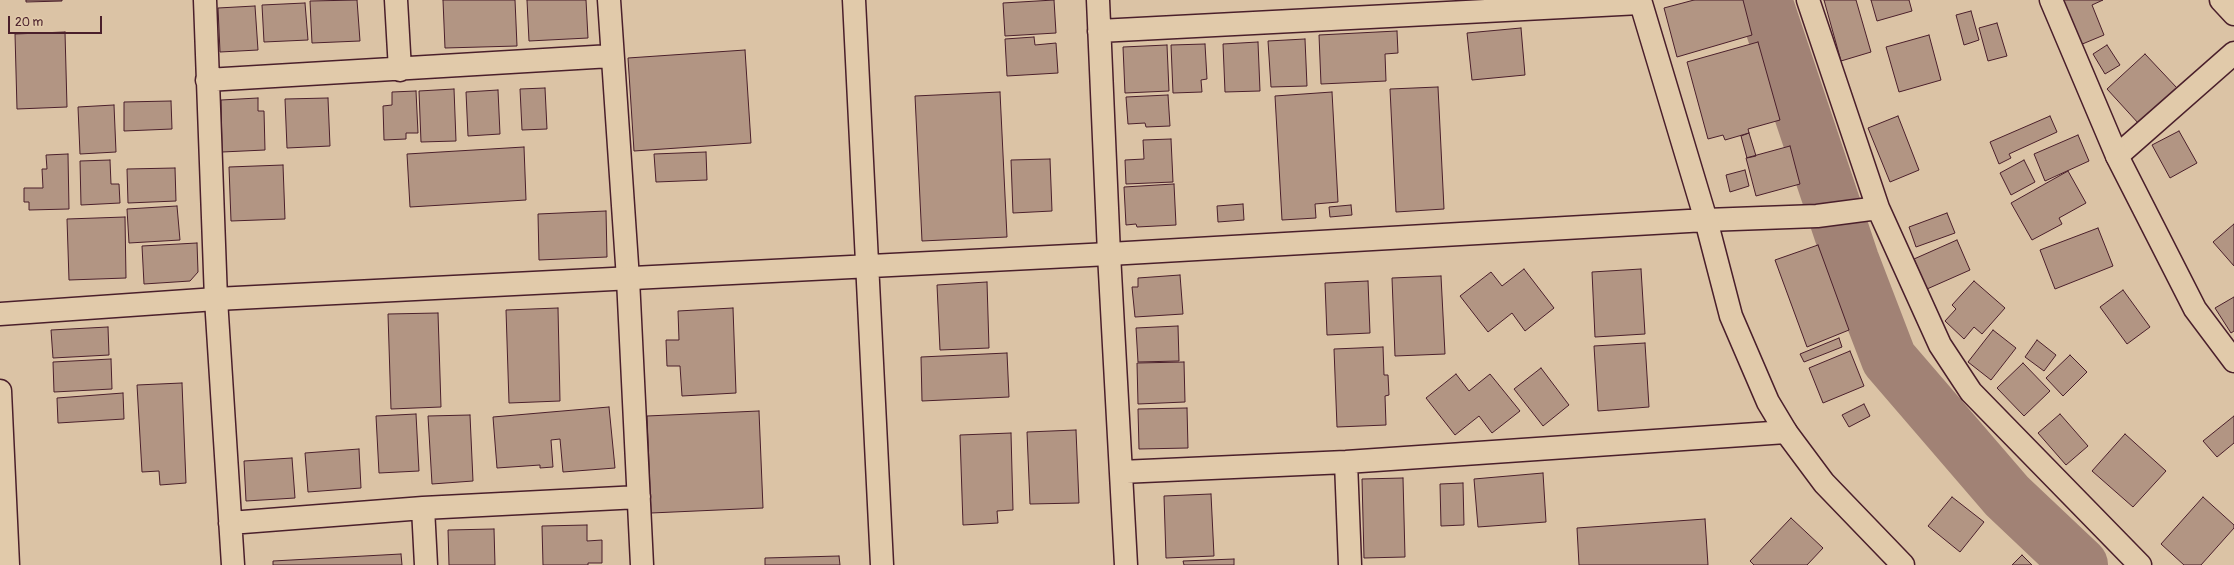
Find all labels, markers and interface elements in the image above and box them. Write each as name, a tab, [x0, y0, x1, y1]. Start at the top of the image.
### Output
scale bar	[10, 8, 104, 34]
text: 20 m	[15, 15, 43, 30]

